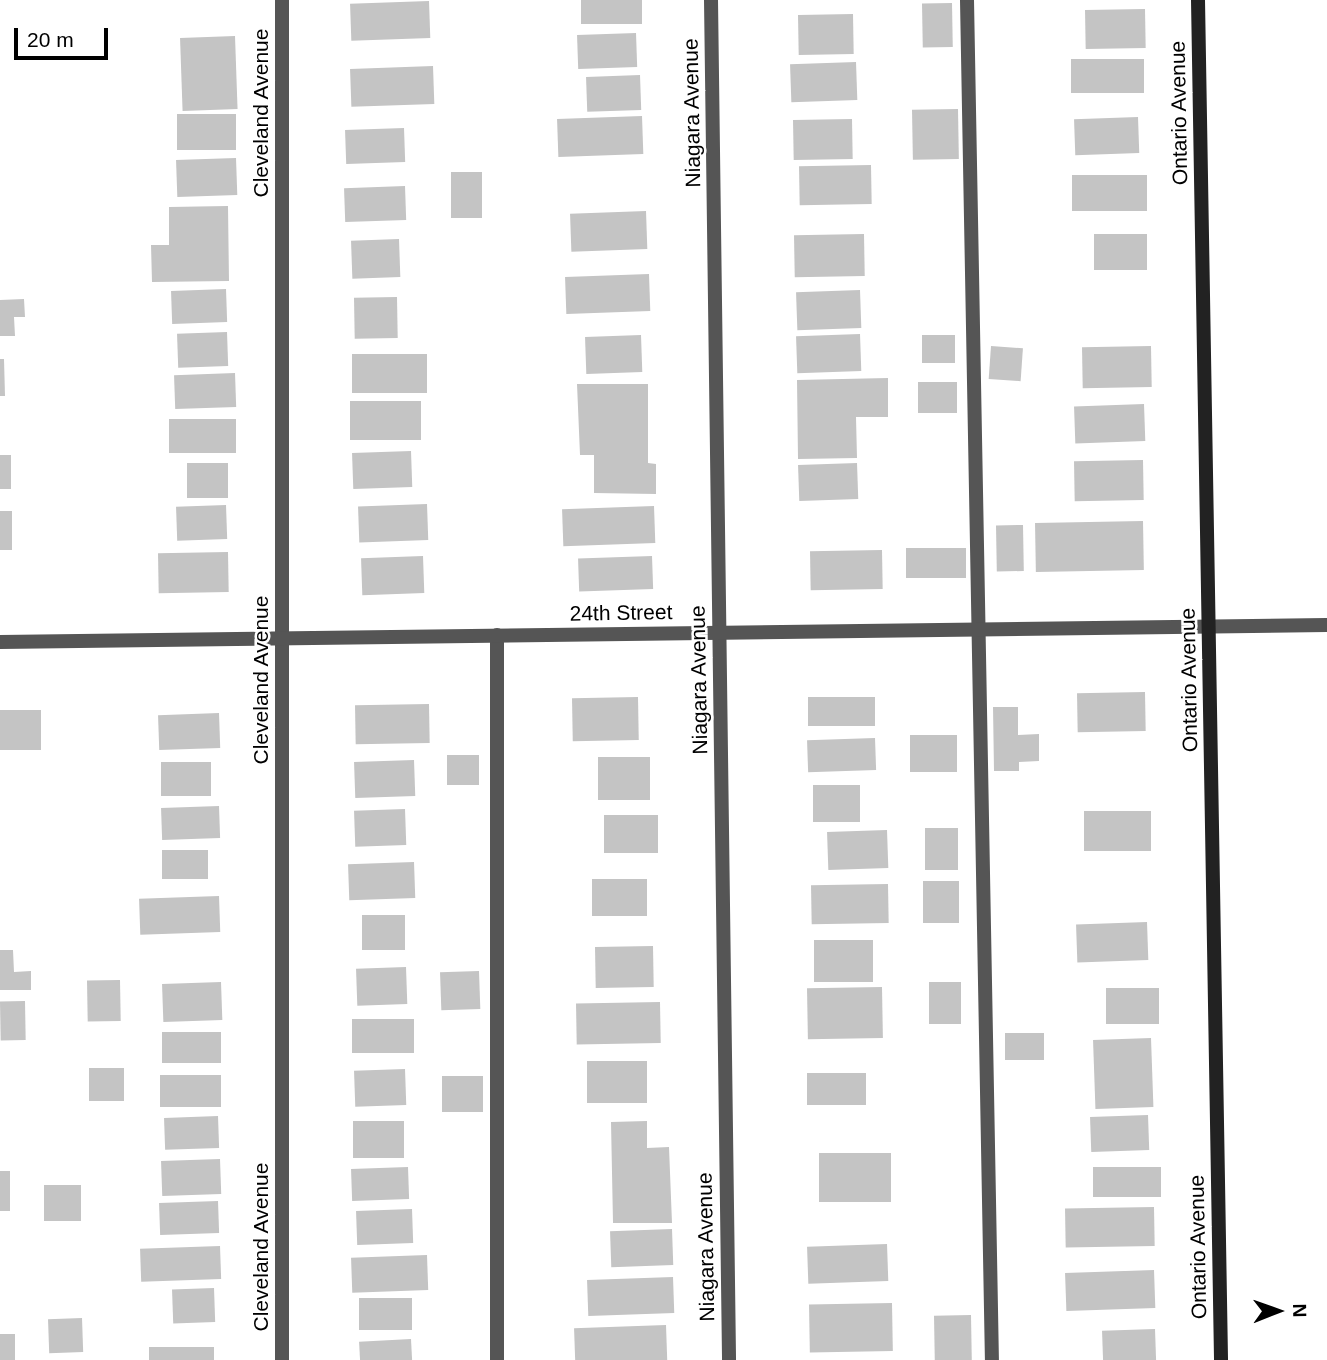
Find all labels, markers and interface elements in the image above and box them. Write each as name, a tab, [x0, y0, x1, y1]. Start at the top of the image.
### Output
scale bar	[18, 14, 112, 58]
text: 20 m	[27, 28, 74, 51]
street label: Cleveland Avenue	[248, 28, 274, 198]
street label: Niagara Avenue	[678, 38, 706, 188]
street label: Ontario Avenue	[1165, 40, 1193, 186]
street label: Cleveland Avenue	[248, 595, 274, 765]
street label: 24th Street	[569, 600, 673, 626]
street label: Niagara Avenue	[685, 605, 713, 755]
street label: Ontario Avenue	[1175, 607, 1203, 753]
street label: Cleveland Avenue	[248, 1162, 274, 1332]
street label: Niagara Avenue	[692, 1172, 720, 1322]
street label: Ontario Avenue	[1184, 1174, 1212, 1320]
north arrow	[1243, 1276, 1313, 1346]
text: N	[1289, 1304, 1310, 1318]

